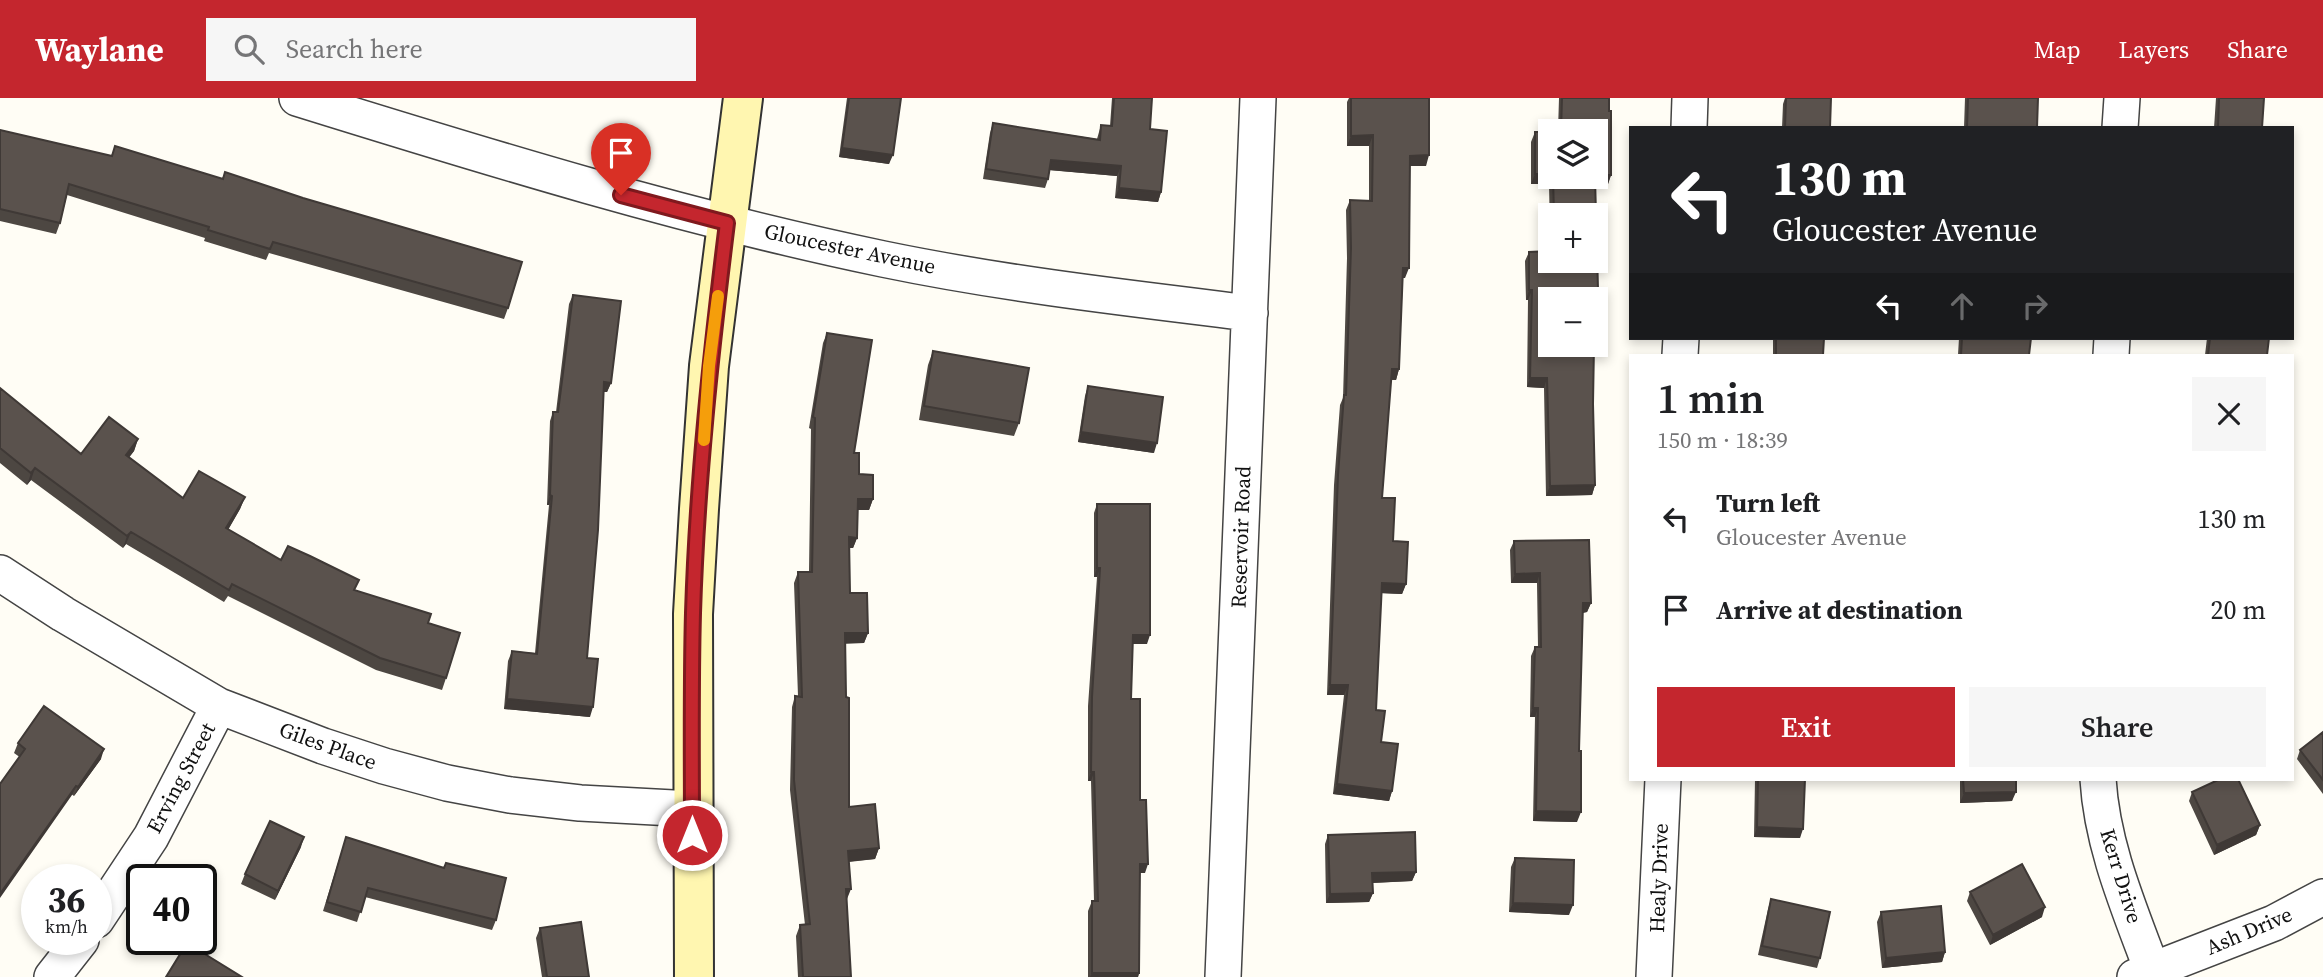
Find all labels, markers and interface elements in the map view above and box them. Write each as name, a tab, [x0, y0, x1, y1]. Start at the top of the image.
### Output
search box	[206, 18, 696, 81]
text: Waylane	[35, 27, 164, 72]
icon: search	[230, 30, 268, 68]
text: Search here	[286, 31, 423, 67]
text: Map	[2034, 33, 2081, 66]
text: Layers	[2119, 33, 2189, 66]
text: Share	[2227, 33, 2288, 66]
map controls	[1538, 119, 1608, 357]
button: layers	[1538, 119, 1608, 189]
pin	[591, 123, 651, 195]
icon: arrive	[602, 134, 640, 172]
text: 130 m	[1772, 144, 1907, 211]
icon: left	[1657, 154, 1748, 245]
button: +	[1538, 203, 1608, 273]
text: Gloucester Avenue	[1772, 208, 2038, 252]
street label: Gloucester Avenue	[762, 216, 938, 281]
button: −	[1538, 287, 1608, 357]
icon: left	[1870, 287, 1908, 325]
icon: ahead	[1943, 287, 1981, 325]
icon: right	[2016, 287, 2054, 325]
text: 1 min	[1657, 369, 1765, 427]
button: close	[2192, 377, 2266, 451]
text: 150 m · 18:39	[1657, 424, 1788, 456]
street label: Reservoir Road	[1224, 465, 1257, 609]
text: Turn left	[1716, 485, 1820, 521]
icon: left	[1657, 500, 1695, 538]
text: 130 m	[2198, 501, 2266, 537]
text: Gloucester Avenue	[1716, 521, 1907, 553]
icon: arrive	[1657, 591, 1695, 629]
text: Arrive at destination	[1716, 592, 1963, 628]
text: 20 m	[2211, 592, 2266, 628]
button: Exit	[1657, 687, 1955, 767]
button: Share	[1969, 687, 2266, 767]
street label: Giles Place	[275, 715, 381, 777]
street label: Erving Street	[139, 717, 222, 838]
position arrow	[655, 798, 729, 872]
street label: Healy Drive	[1642, 823, 1675, 933]
street label: Kerr Drive	[2093, 825, 2150, 927]
speed limit sign: 40	[126, 864, 217, 955]
text: 36	[48, 876, 85, 924]
street label: Ash Drive	[2201, 899, 2296, 962]
text: km/h	[45, 914, 88, 939]

